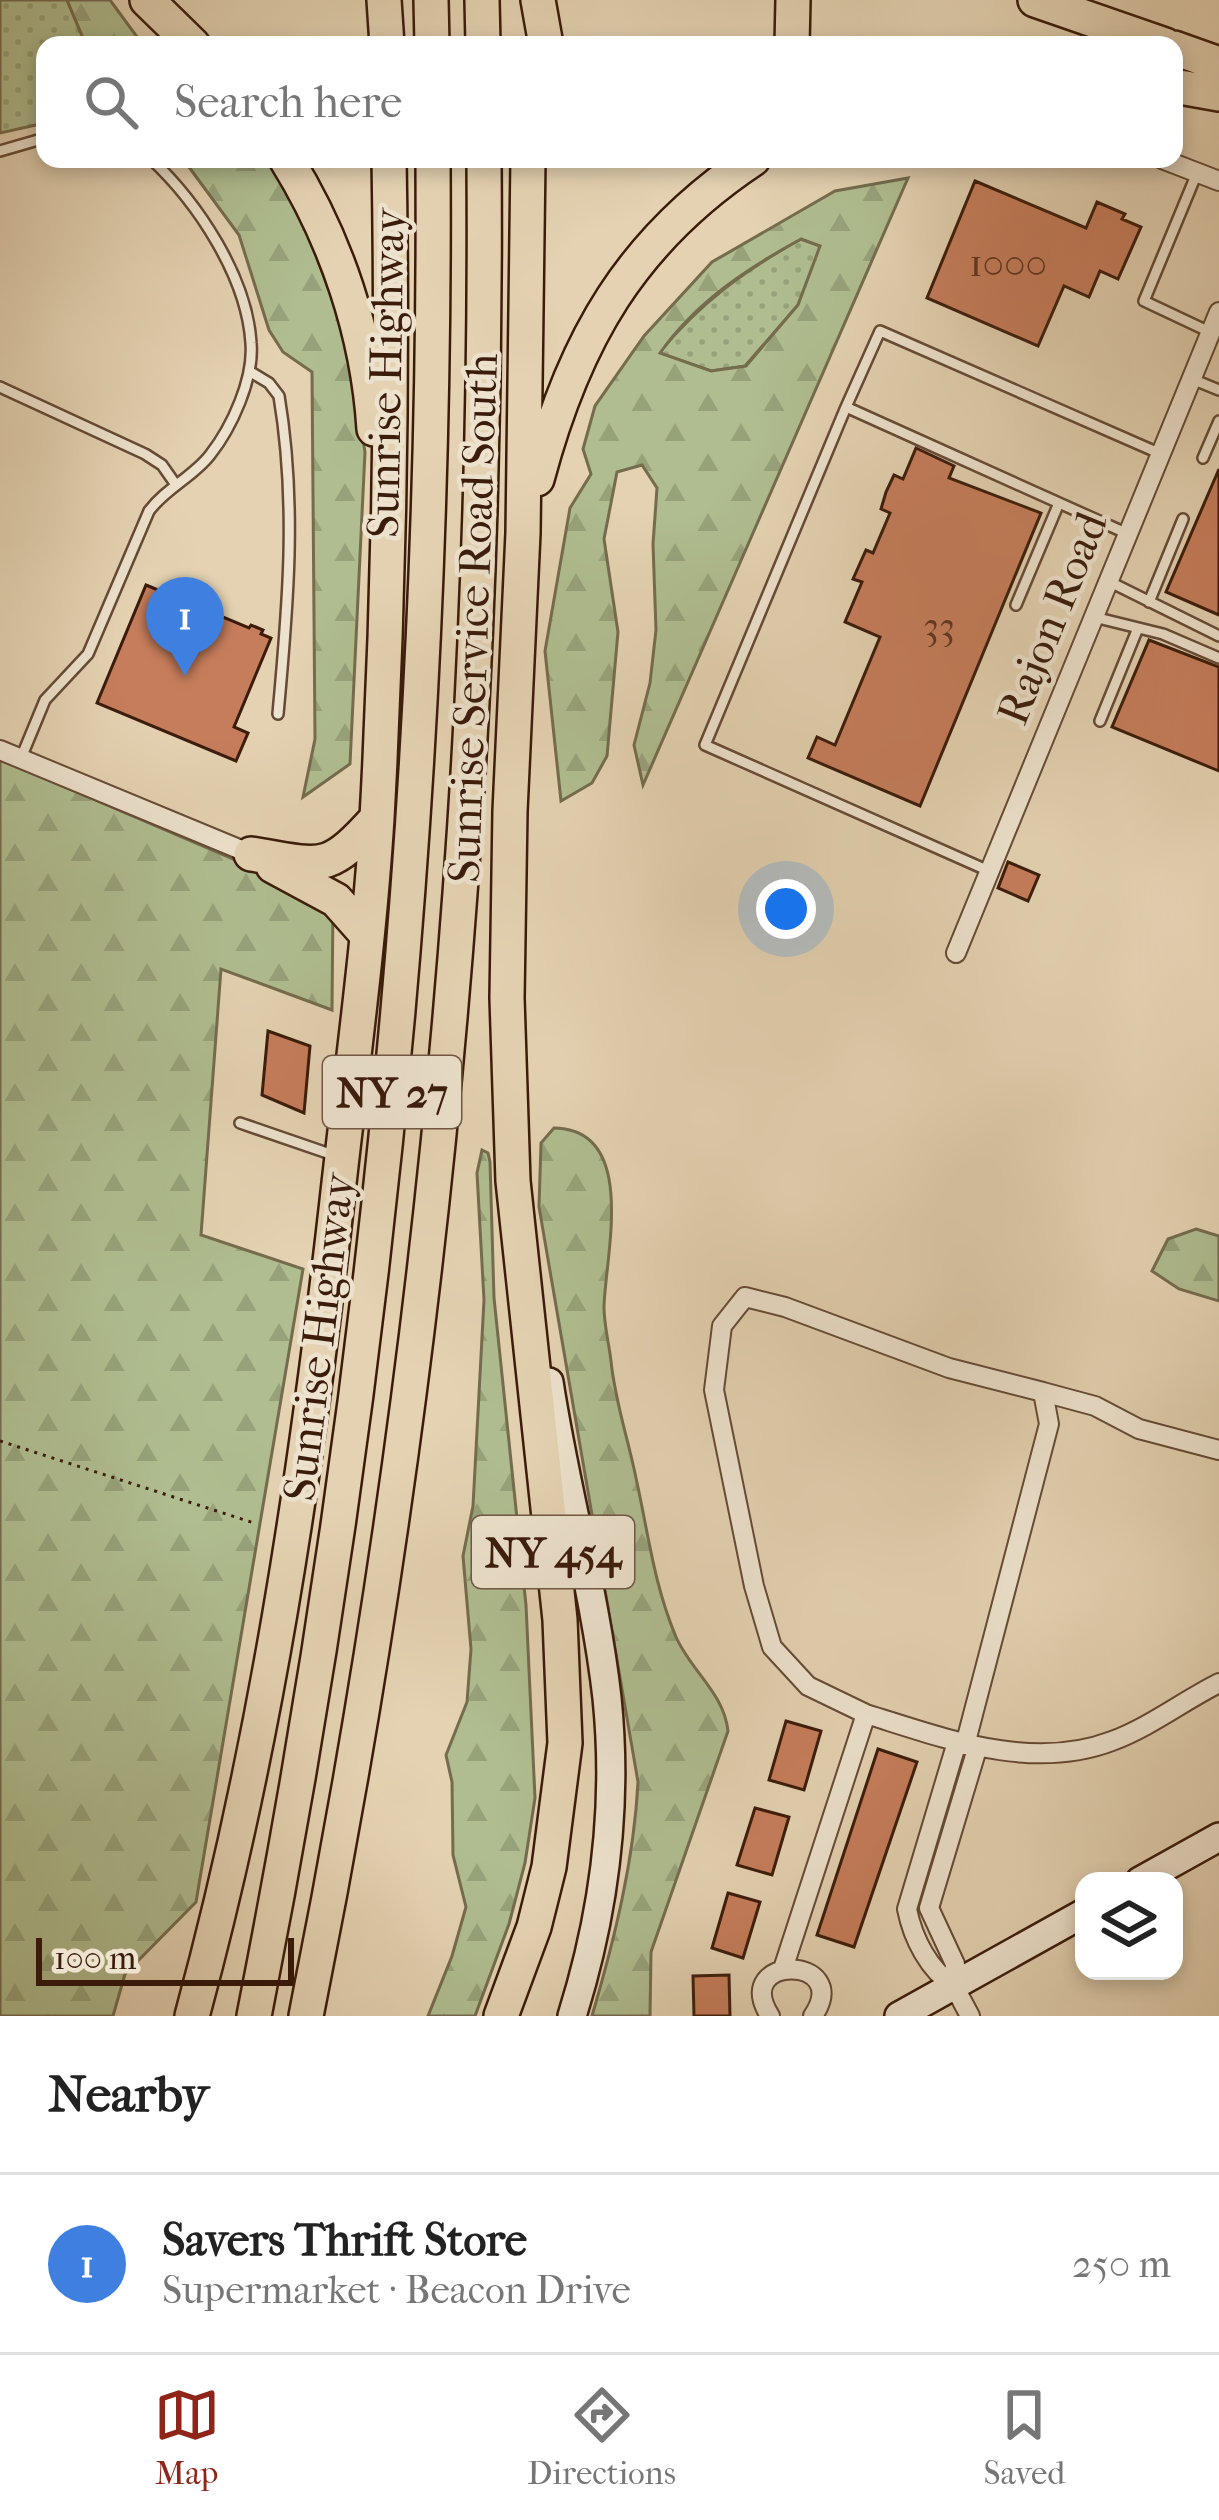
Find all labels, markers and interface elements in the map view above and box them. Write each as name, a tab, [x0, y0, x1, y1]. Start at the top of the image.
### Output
search box	[36, 36, 1183, 168]
icon: search	[78, 69, 144, 135]
text: Search here	[174, 76, 402, 129]
street label: Sunrise Highway	[357, 206, 416, 538]
house number: 1000	[969, 240, 1047, 286]
street label: Sunrise Service Road South	[438, 352, 509, 884]
street label: Rajon Road	[986, 504, 1119, 732]
pin: 1	[146, 577, 224, 676]
house number: 33	[923, 603, 955, 649]
your location	[756, 879, 816, 939]
road number: NY 27	[323, 1056, 461, 1128]
street label: Sunrise Highway	[273, 1168, 366, 1504]
road number: NY 454	[472, 1516, 634, 1588]
map controls	[1075, 1872, 1183, 1980]
button: layers	[1075, 1872, 1183, 1980]
scale bar	[36, 1932, 294, 1985]
text: 100 m	[54, 1939, 137, 1978]
text: Nearby	[48, 2064, 209, 2124]
text: Savers Thrift Store	[162, 2214, 527, 2267]
text: 1	[80, 2241, 94, 2287]
text: 250 m	[1072, 2241, 1171, 2287]
text: Supermarket · Beacon Drive	[162, 2267, 631, 2313]
tab: Map	[154, 2382, 220, 2493]
tab: Directions	[527, 2382, 676, 2493]
tab: Saved	[983, 2382, 1065, 2493]

